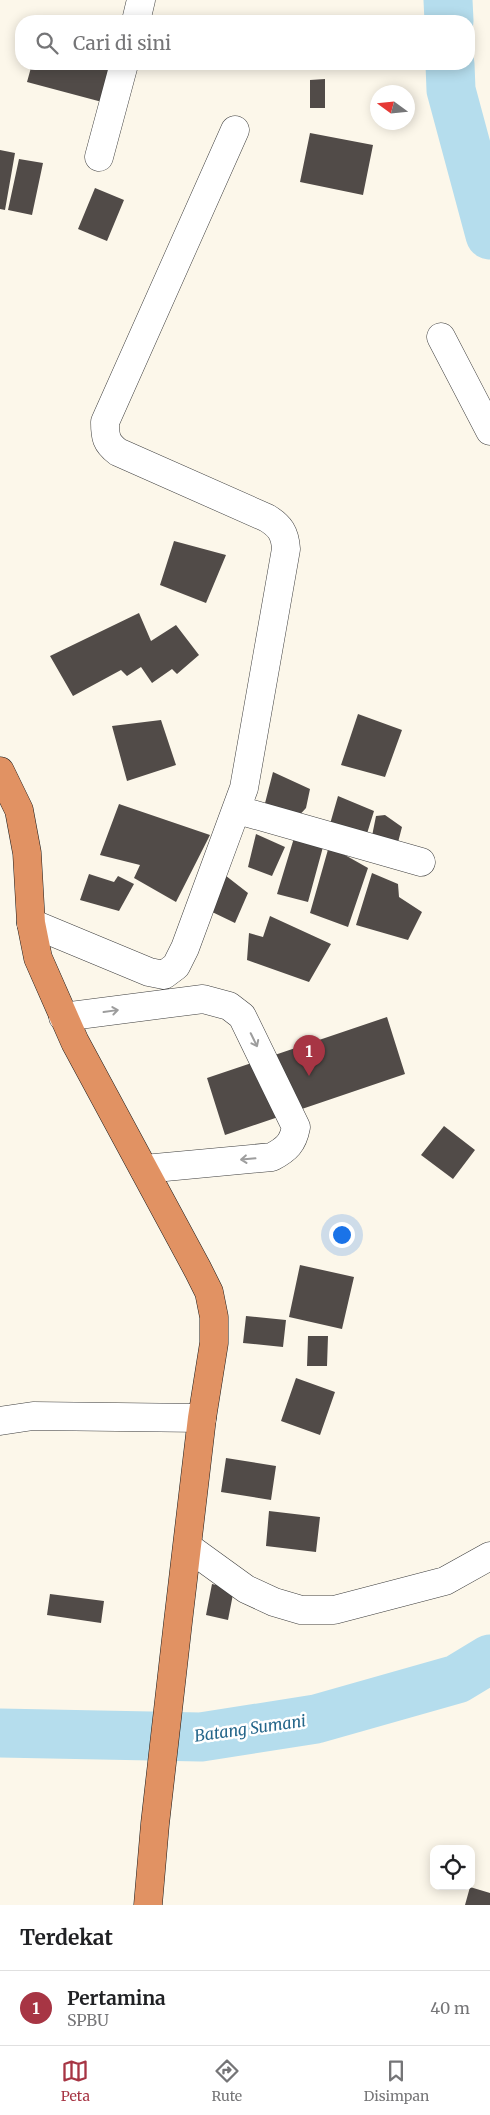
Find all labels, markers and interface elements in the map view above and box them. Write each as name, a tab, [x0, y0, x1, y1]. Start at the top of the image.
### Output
search box	[15, 15, 475, 70]
icon: search	[33, 29, 61, 57]
text: Cari di sini	[73, 31, 171, 55]
north arrow	[370, 85, 415, 130]
one-way arrow	[103, 1006, 119, 1016]
one-way arrow	[249, 1032, 259, 1047]
pin: 1	[293, 1035, 325, 1076]
one-way arrow	[240, 1155, 256, 1164]
your location	[329, 1222, 355, 1248]
water label: Batang Sumani	[193, 1710, 307, 1746]
map controls	[430, 1845, 475, 1890]
button: locate	[430, 1845, 475, 1890]
text: Terdekat	[20, 1924, 113, 1951]
text: Pertamina	[67, 1986, 166, 2010]
text: 1	[32, 1998, 40, 2018]
text: 40 m	[430, 1998, 470, 2018]
text: SPBU	[67, 2010, 109, 2030]
tab: Peta	[61, 2057, 90, 2105]
tab: Rute	[211, 2057, 242, 2105]
tab: Disimpan	[364, 2057, 429, 2105]

